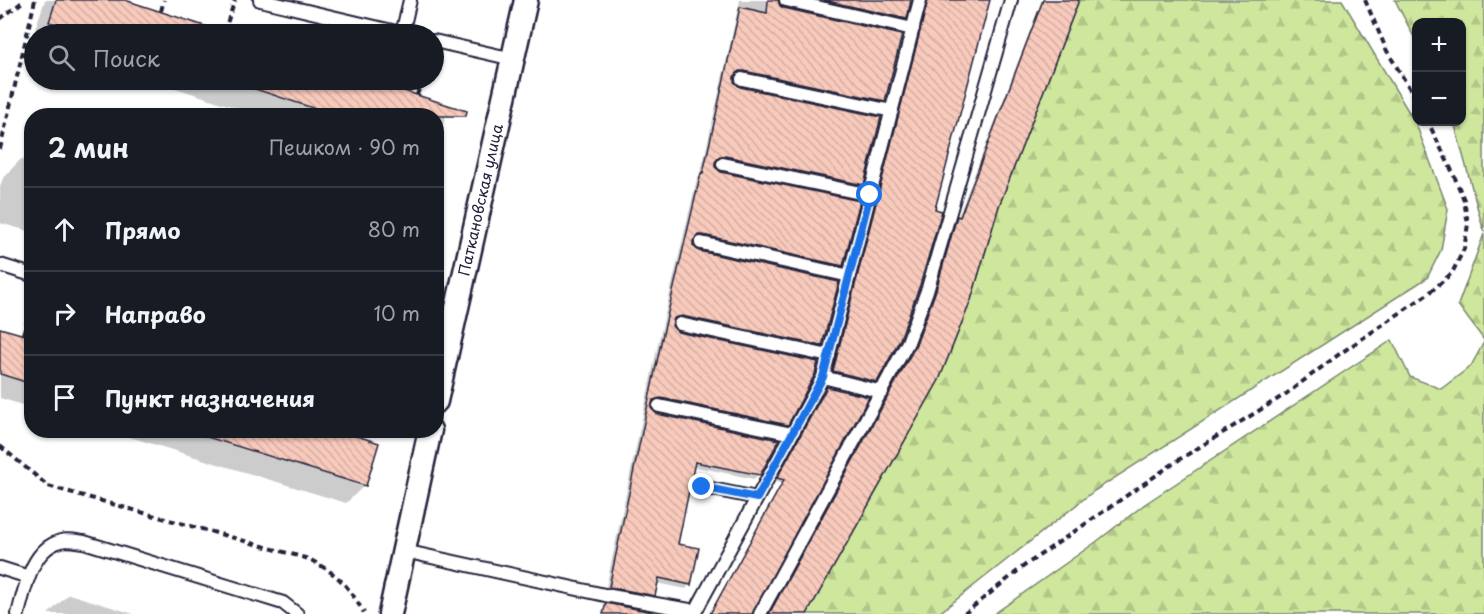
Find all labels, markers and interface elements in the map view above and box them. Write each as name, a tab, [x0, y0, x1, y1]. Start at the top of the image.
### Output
map controls	[1412, 18, 1466, 126]
button: +	[1412, 18, 1466, 72]
search box	[24, 24, 444, 90]
icon: search	[45, 41, 78, 74]
text: Поиск	[93, 41, 160, 74]
button: −	[1412, 72, 1466, 126]
street label: Паткановская улица	[451, 121, 508, 278]
text: 2 мин	[48, 128, 129, 167]
text: Пешком · 90 m	[269, 132, 420, 162]
route start	[856, 181, 882, 207]
icon: ahead	[48, 213, 81, 246]
text: Прямо	[105, 213, 180, 246]
text: 80 m	[368, 214, 420, 244]
icon: right	[48, 297, 81, 330]
text: Направо	[105, 297, 206, 330]
text: 10 m	[373, 298, 420, 328]
icon: arrive	[48, 381, 81, 414]
text: Пункт назначения	[105, 381, 315, 414]
route end	[688, 473, 714, 499]

